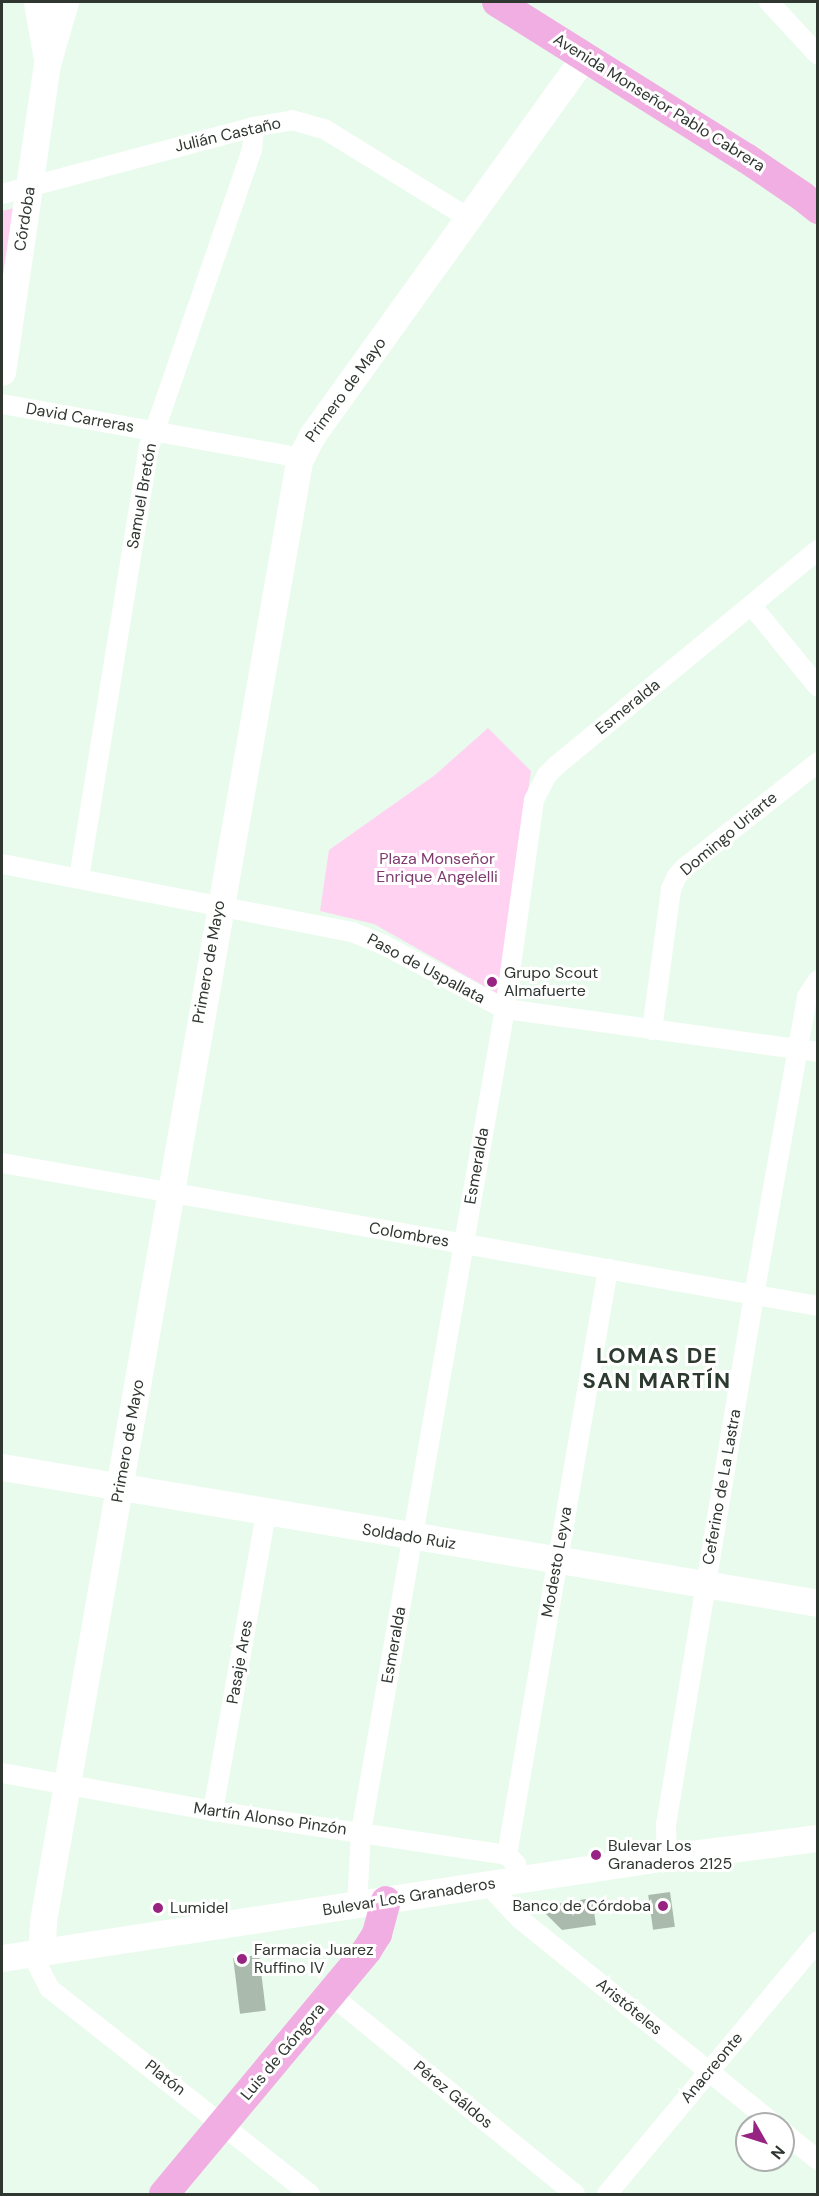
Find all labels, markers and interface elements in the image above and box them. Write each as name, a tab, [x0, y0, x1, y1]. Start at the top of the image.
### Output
street label: Avenida Monseñor Pablo Cabrera	[550, 30, 768, 176]
street label: Julián Castaño	[173, 113, 283, 157]
street label: Córdoba	[10, 185, 40, 253]
street label: Primero de Mayo	[302, 334, 390, 446]
street label: David Carreras	[24, 399, 136, 437]
street label: Samuel Bretón	[123, 442, 161, 550]
street label: Esmeralda	[592, 675, 664, 739]
street label: Domingo Uriarte	[677, 788, 781, 880]
park label: Plaza Monseñor Enrique Angelelli	[376, 849, 498, 887]
street label: Primero de Mayo	[189, 899, 229, 1025]
street label: Paso de Uspallata	[364, 930, 488, 1008]
place label: Grupo Scout Almafuerte	[504, 963, 598, 1001]
marker: Grupo Scout Almafuerte	[485, 975, 499, 989]
street label: Esmeralda	[461, 1126, 493, 1206]
street label: Colombres	[367, 1219, 451, 1251]
district label: LOMAS DE SAN MARTÍN	[582, 1342, 732, 1394]
street label: Primero de Mayo	[108, 1378, 148, 1504]
street label: Ceferino de La Lastra	[699, 1408, 745, 1566]
street label: Modesto Leyva	[538, 1505, 576, 1619]
street label: Soldado Ruiz	[361, 1520, 457, 1554]
street label: Esmeralda	[378, 1605, 410, 1685]
street label: Pasaje Ares	[223, 1619, 257, 1705]
street label: Martín Alonso Pinzón	[192, 1799, 348, 1839]
place label: Bulevar Los Granaderos 2125	[608, 1836, 732, 1874]
marker: Bulevar Los Granaderos 2125	[589, 1848, 603, 1862]
street label: Bulevar Los Granaderos	[321, 1874, 497, 1920]
place label: Banco de Córdoba	[512, 1896, 651, 1916]
place label: Lumidel	[170, 1898, 228, 1918]
marker: Banco de Córdoba	[656, 1899, 670, 1913]
marker: Lumidel	[151, 1901, 165, 1915]
place label: Farmacia Juarez Ruffino IV	[254, 1940, 373, 1978]
marker: Farmacia Juarez Ruffino IV	[235, 1952, 249, 1966]
street label: Aristóteles	[592, 1975, 666, 2039]
street label: Luis de Góngora	[237, 2000, 329, 2104]
street label: Anacreonte	[677, 2029, 747, 2107]
street label: Platón	[141, 2056, 189, 2100]
street label: Pérez Gáldos	[410, 2057, 496, 2133]
north arrow	[735, 2112, 795, 2172]
text: N	[766, 2141, 790, 2164]

